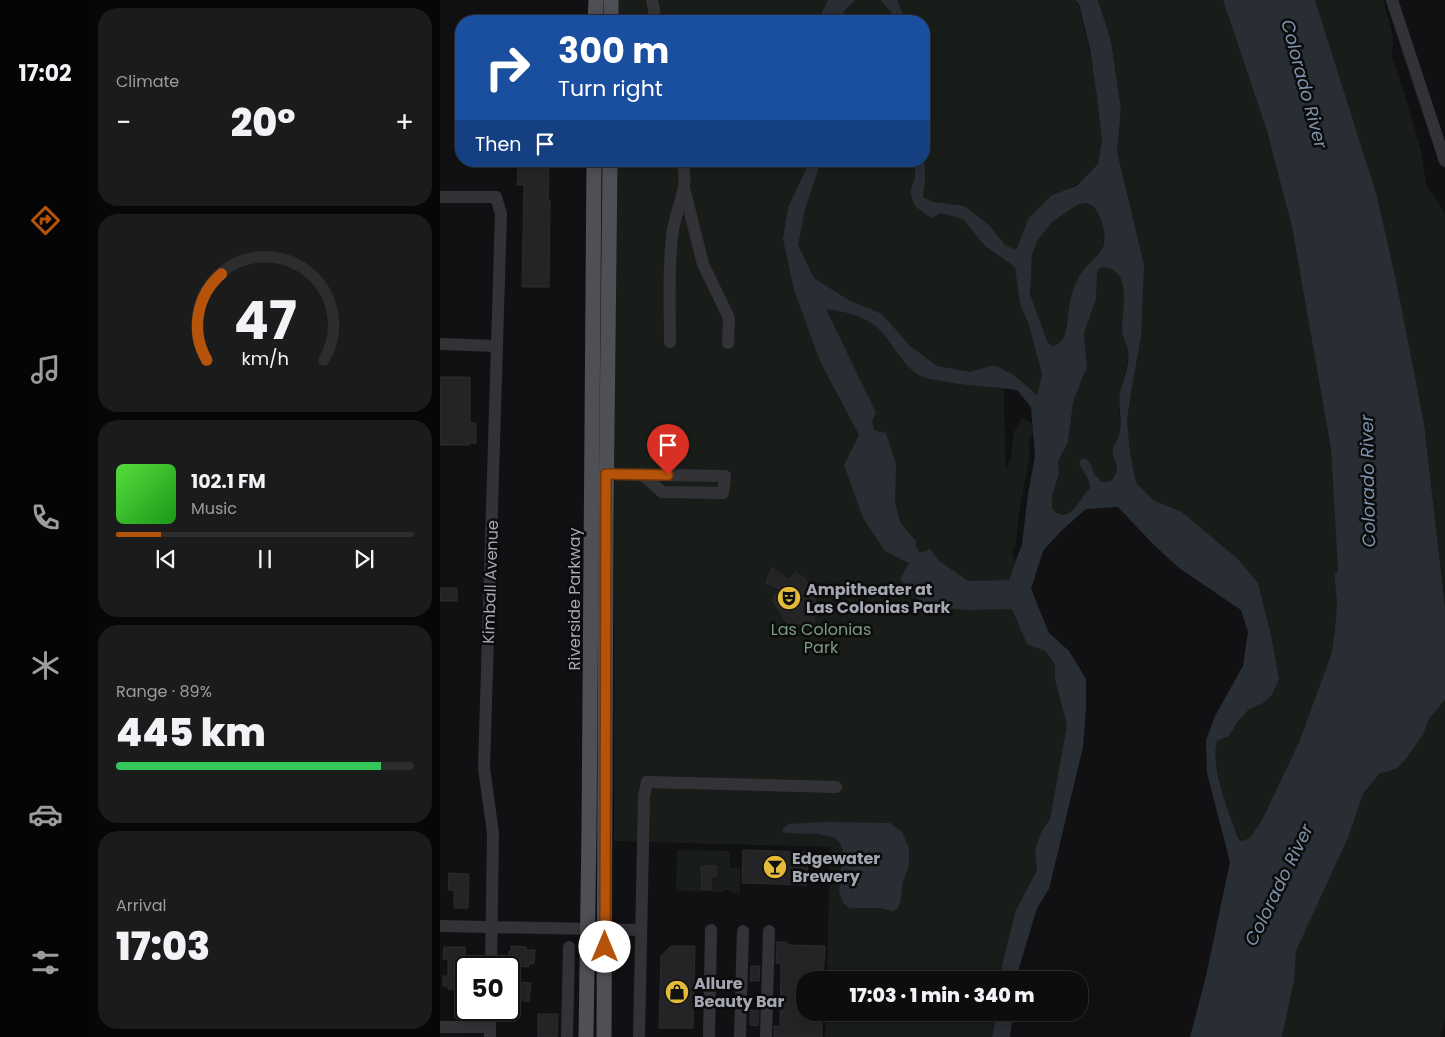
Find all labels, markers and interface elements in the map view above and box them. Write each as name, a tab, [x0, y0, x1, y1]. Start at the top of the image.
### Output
water label: Colorado River	[1275, 17, 1334, 152]
text: 300 m	[558, 26, 669, 75]
icon: right	[475, 35, 540, 100]
text: 17:02	[18, 58, 72, 89]
text: Climate	[116, 70, 179, 93]
text: Turn right	[558, 73, 663, 104]
text: 20°	[231, 96, 296, 149]
text: −	[116, 103, 131, 142]
text: +	[395, 103, 414, 142]
icon: arrive	[531, 130, 559, 158]
text: Then	[475, 131, 521, 158]
icon: directions	[28, 203, 63, 238]
text: 47	[233, 284, 297, 357]
text: km/h	[241, 346, 289, 371]
icon: music	[28, 352, 63, 387]
water label: Colorado River	[1354, 413, 1381, 548]
pin	[647, 424, 689, 475]
icon: arrive	[654, 431, 682, 459]
text: 102.1 FM	[191, 468, 266, 495]
text: Music	[191, 497, 237, 520]
icon: phone	[28, 500, 63, 535]
street label: Kimball Avenue	[477, 520, 504, 644]
street label: Riverside Parkway	[563, 527, 586, 671]
icon: previous	[152, 545, 180, 573]
icon: pause	[251, 545, 279, 573]
icon: next	[350, 545, 378, 573]
place label: Ampitheater at Las Colonias Park	[806, 578, 950, 619]
theatre icon: Ampitheater at Las Colonias Park	[776, 585, 802, 611]
park label: Las Colonias Park	[771, 618, 871, 659]
icon: climate	[28, 648, 63, 683]
text: Range · 89%	[116, 680, 212, 703]
text: 445 km	[116, 706, 266, 759]
icon: car	[28, 797, 63, 832]
water label: Colorado River	[1238, 819, 1319, 950]
place label: Edgewater Brewery	[792, 847, 880, 888]
bar icon: Edgewater Brewery	[762, 854, 788, 880]
text: Arrival	[116, 894, 166, 917]
text: 17:03	[116, 920, 210, 973]
position arrow	[578, 920, 630, 972]
icon: filters	[28, 945, 63, 980]
speed limit sign: 50	[455, 956, 520, 1021]
place label: Allure Beauty Bar	[694, 972, 784, 1013]
shop icon: Allure Beauty Bar	[664, 979, 690, 1005]
text: 17:03 · 1 min · 340 m	[849, 982, 1035, 1009]

